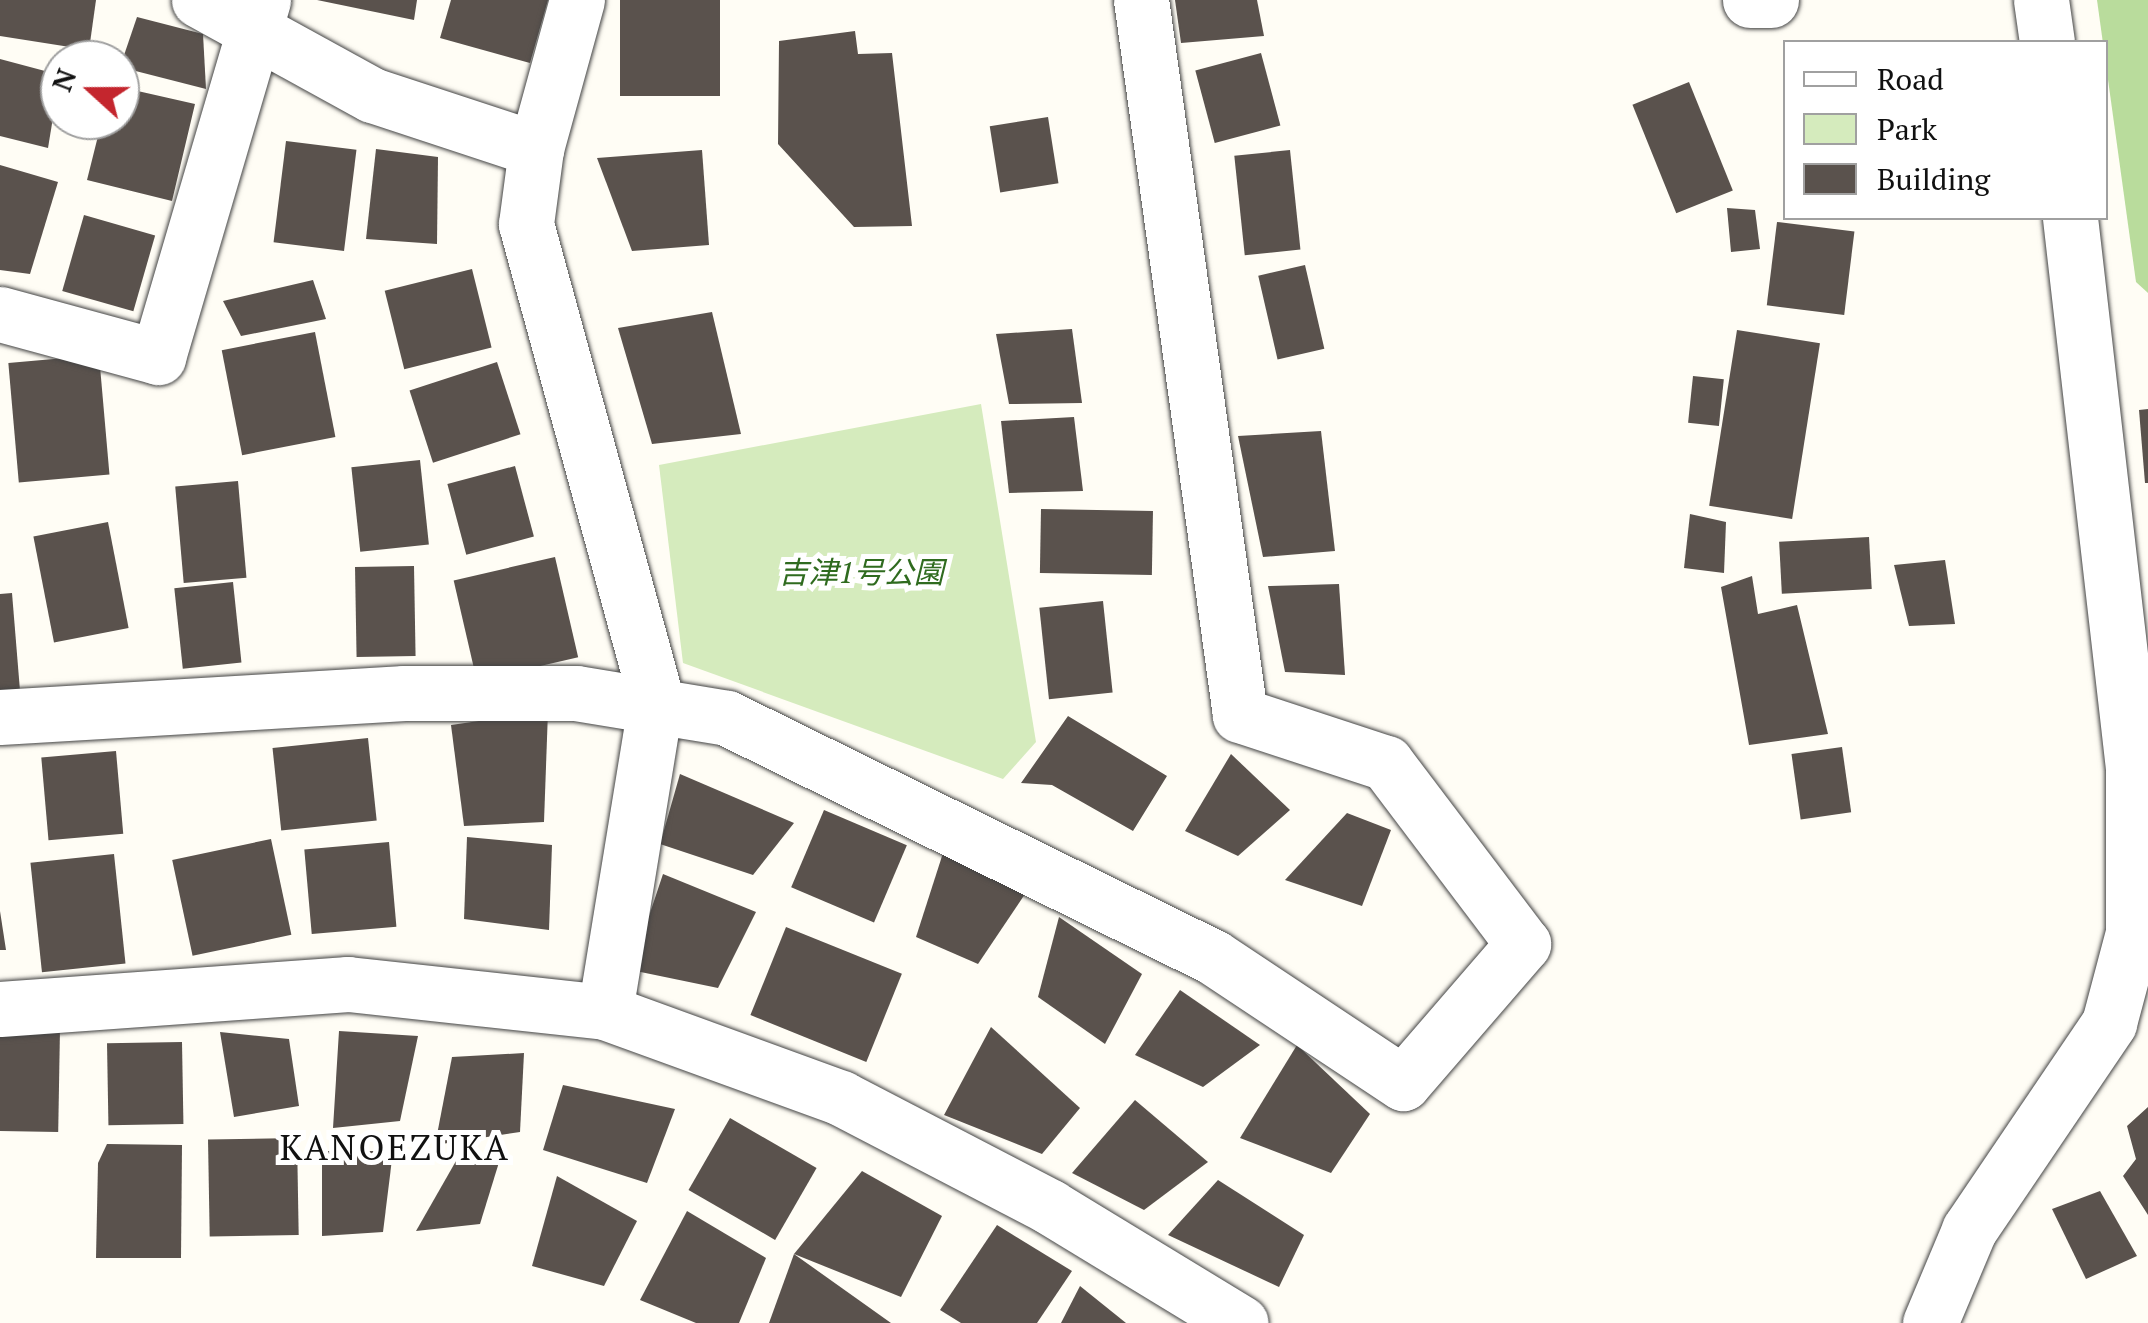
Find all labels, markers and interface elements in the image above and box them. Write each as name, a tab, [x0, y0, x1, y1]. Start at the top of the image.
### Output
north arrow	[40, 40, 140, 140]
legend	[1783, 40, 2108, 220]
text: Road	[1877, 59, 1944, 99]
text: N	[42, 63, 84, 96]
text: Park	[1877, 109, 1937, 149]
text: Building	[1877, 159, 1990, 199]
park label: 吉津1号公園	[778, 554, 944, 590]
district label: KANOEZUKA	[280, 1126, 510, 1168]

